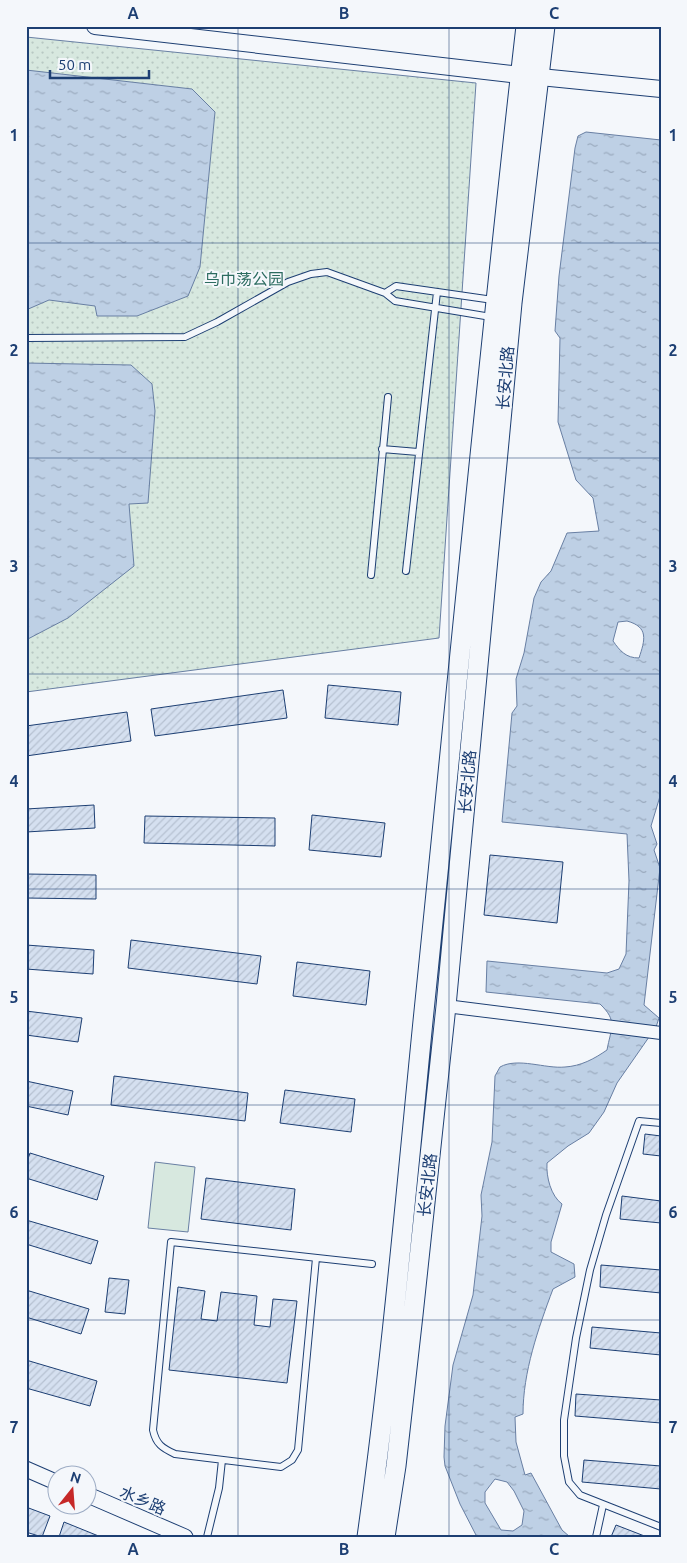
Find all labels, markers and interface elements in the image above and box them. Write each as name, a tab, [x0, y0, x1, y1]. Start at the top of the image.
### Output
text: A	[127, 4, 139, 22]
text: B	[339, 4, 349, 22]
text: C	[549, 4, 559, 22]
scale bar	[50, 48, 149, 80]
text: 50 m	[58, 56, 91, 73]
text: 1	[9, 126, 19, 144]
text: 1	[668, 126, 678, 144]
park label: 乌巾荡公园	[204, 270, 284, 288]
text: 2	[9, 341, 19, 359]
text: 2	[668, 341, 678, 359]
street label: 长安北路	[493, 345, 517, 411]
text: 3	[9, 557, 19, 575]
text: 3	[668, 557, 678, 575]
street label: 长安北路	[455, 749, 479, 815]
text: 4	[9, 772, 19, 790]
text: 4	[668, 772, 678, 790]
text: 5	[9, 988, 19, 1006]
text: 5	[668, 988, 678, 1006]
street label: 长安北路	[415, 1152, 439, 1218]
text: 6	[9, 1203, 19, 1221]
text: 6	[668, 1203, 678, 1221]
text: 7	[9, 1418, 19, 1436]
text: 7	[668, 1418, 678, 1436]
north arrow	[48, 1466, 98, 1516]
text: N	[68, 1468, 83, 1487]
street label: 水乡路	[117, 1482, 169, 1518]
text: A	[127, 1540, 139, 1558]
text: B	[339, 1540, 349, 1558]
text: C	[549, 1540, 559, 1558]

